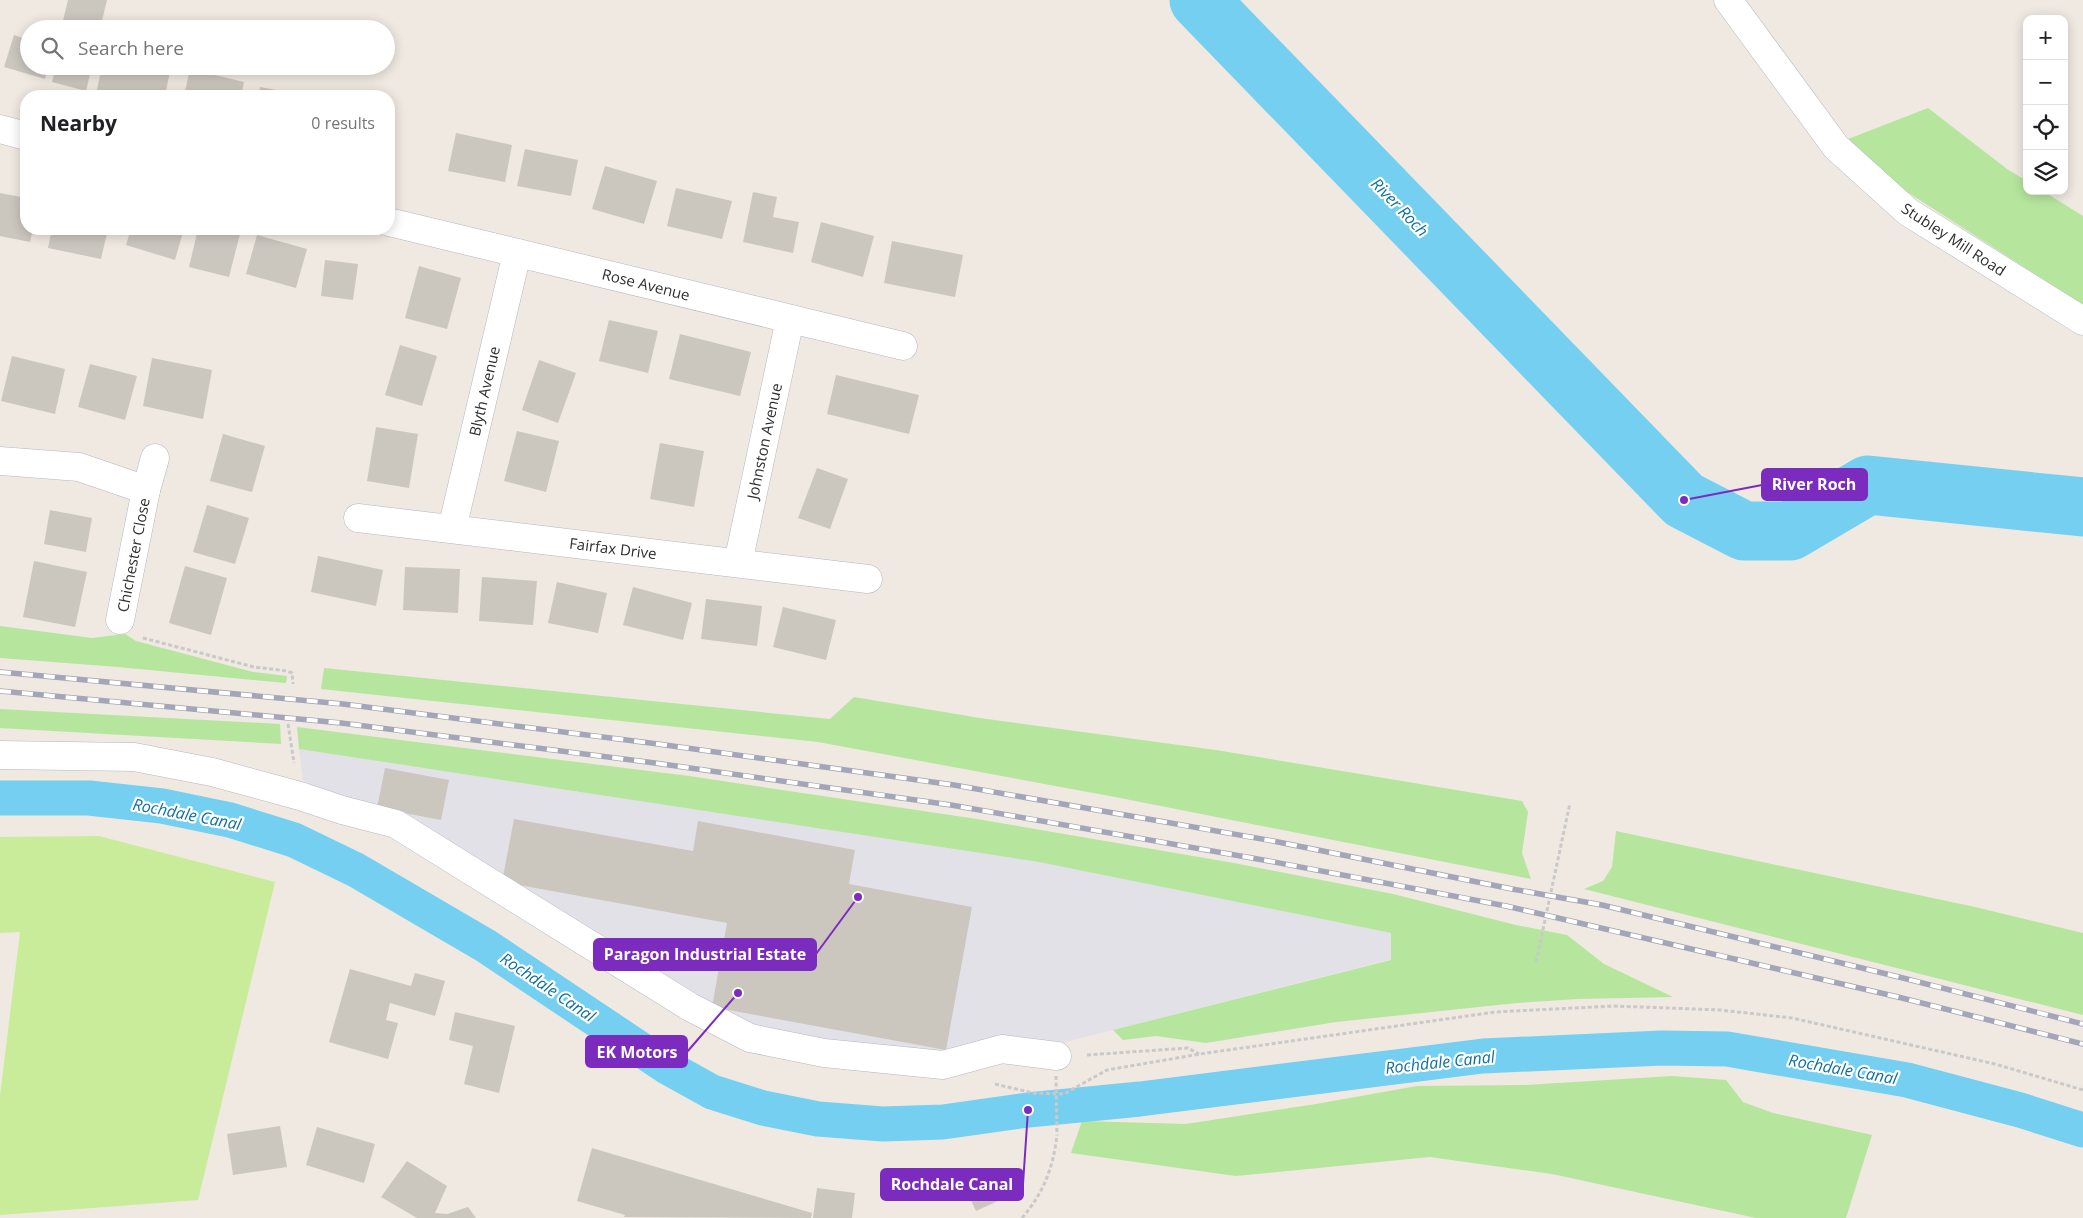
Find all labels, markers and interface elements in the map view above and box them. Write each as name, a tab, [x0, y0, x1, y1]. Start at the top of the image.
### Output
map controls	[2023, 15, 2068, 195]
button: +	[2023, 15, 2068, 60]
search box	[20, 20, 395, 75]
icon: search	[38, 34, 66, 62]
text: Search here	[78, 35, 184, 61]
button: −	[2023, 60, 2068, 105]
button: locate	[2023, 105, 2068, 150]
text: Nearby	[40, 109, 117, 137]
text: 0 results	[311, 112, 375, 134]
button: layers	[2023, 150, 2068, 195]
water label: River Roch	[1367, 173, 1433, 241]
street label: Stubley Mill Road	[1898, 198, 2010, 280]
street label: Rose Avenue	[600, 263, 692, 305]
street label: Blyth Avenue	[464, 344, 504, 438]
street label: Johnston Avenue	[742, 381, 786, 503]
callout: River Roch	[1762, 469, 1867, 500]
text: River Roch	[1772, 473, 1856, 495]
street label: Chichester Close	[112, 496, 154, 614]
street label: Fairfax Drive	[568, 533, 658, 563]
water label: Rochdale Canal	[131, 793, 244, 835]
callout: Paragon Industrial Estate	[594, 939, 816, 970]
text: Paragon Industrial Estate	[604, 943, 806, 965]
water label: Rochdale Canal	[496, 947, 600, 1027]
callout: EK Motors	[586, 1036, 687, 1067]
text: EK Motors	[597, 1041, 677, 1063]
water label: Rochdale Canal	[1384, 1045, 1497, 1079]
water label: Rochdale Canal	[1787, 1049, 1900, 1090]
callout: Rochdale Canal	[881, 1169, 1023, 1200]
text: Rochdale Canal	[891, 1173, 1013, 1195]

